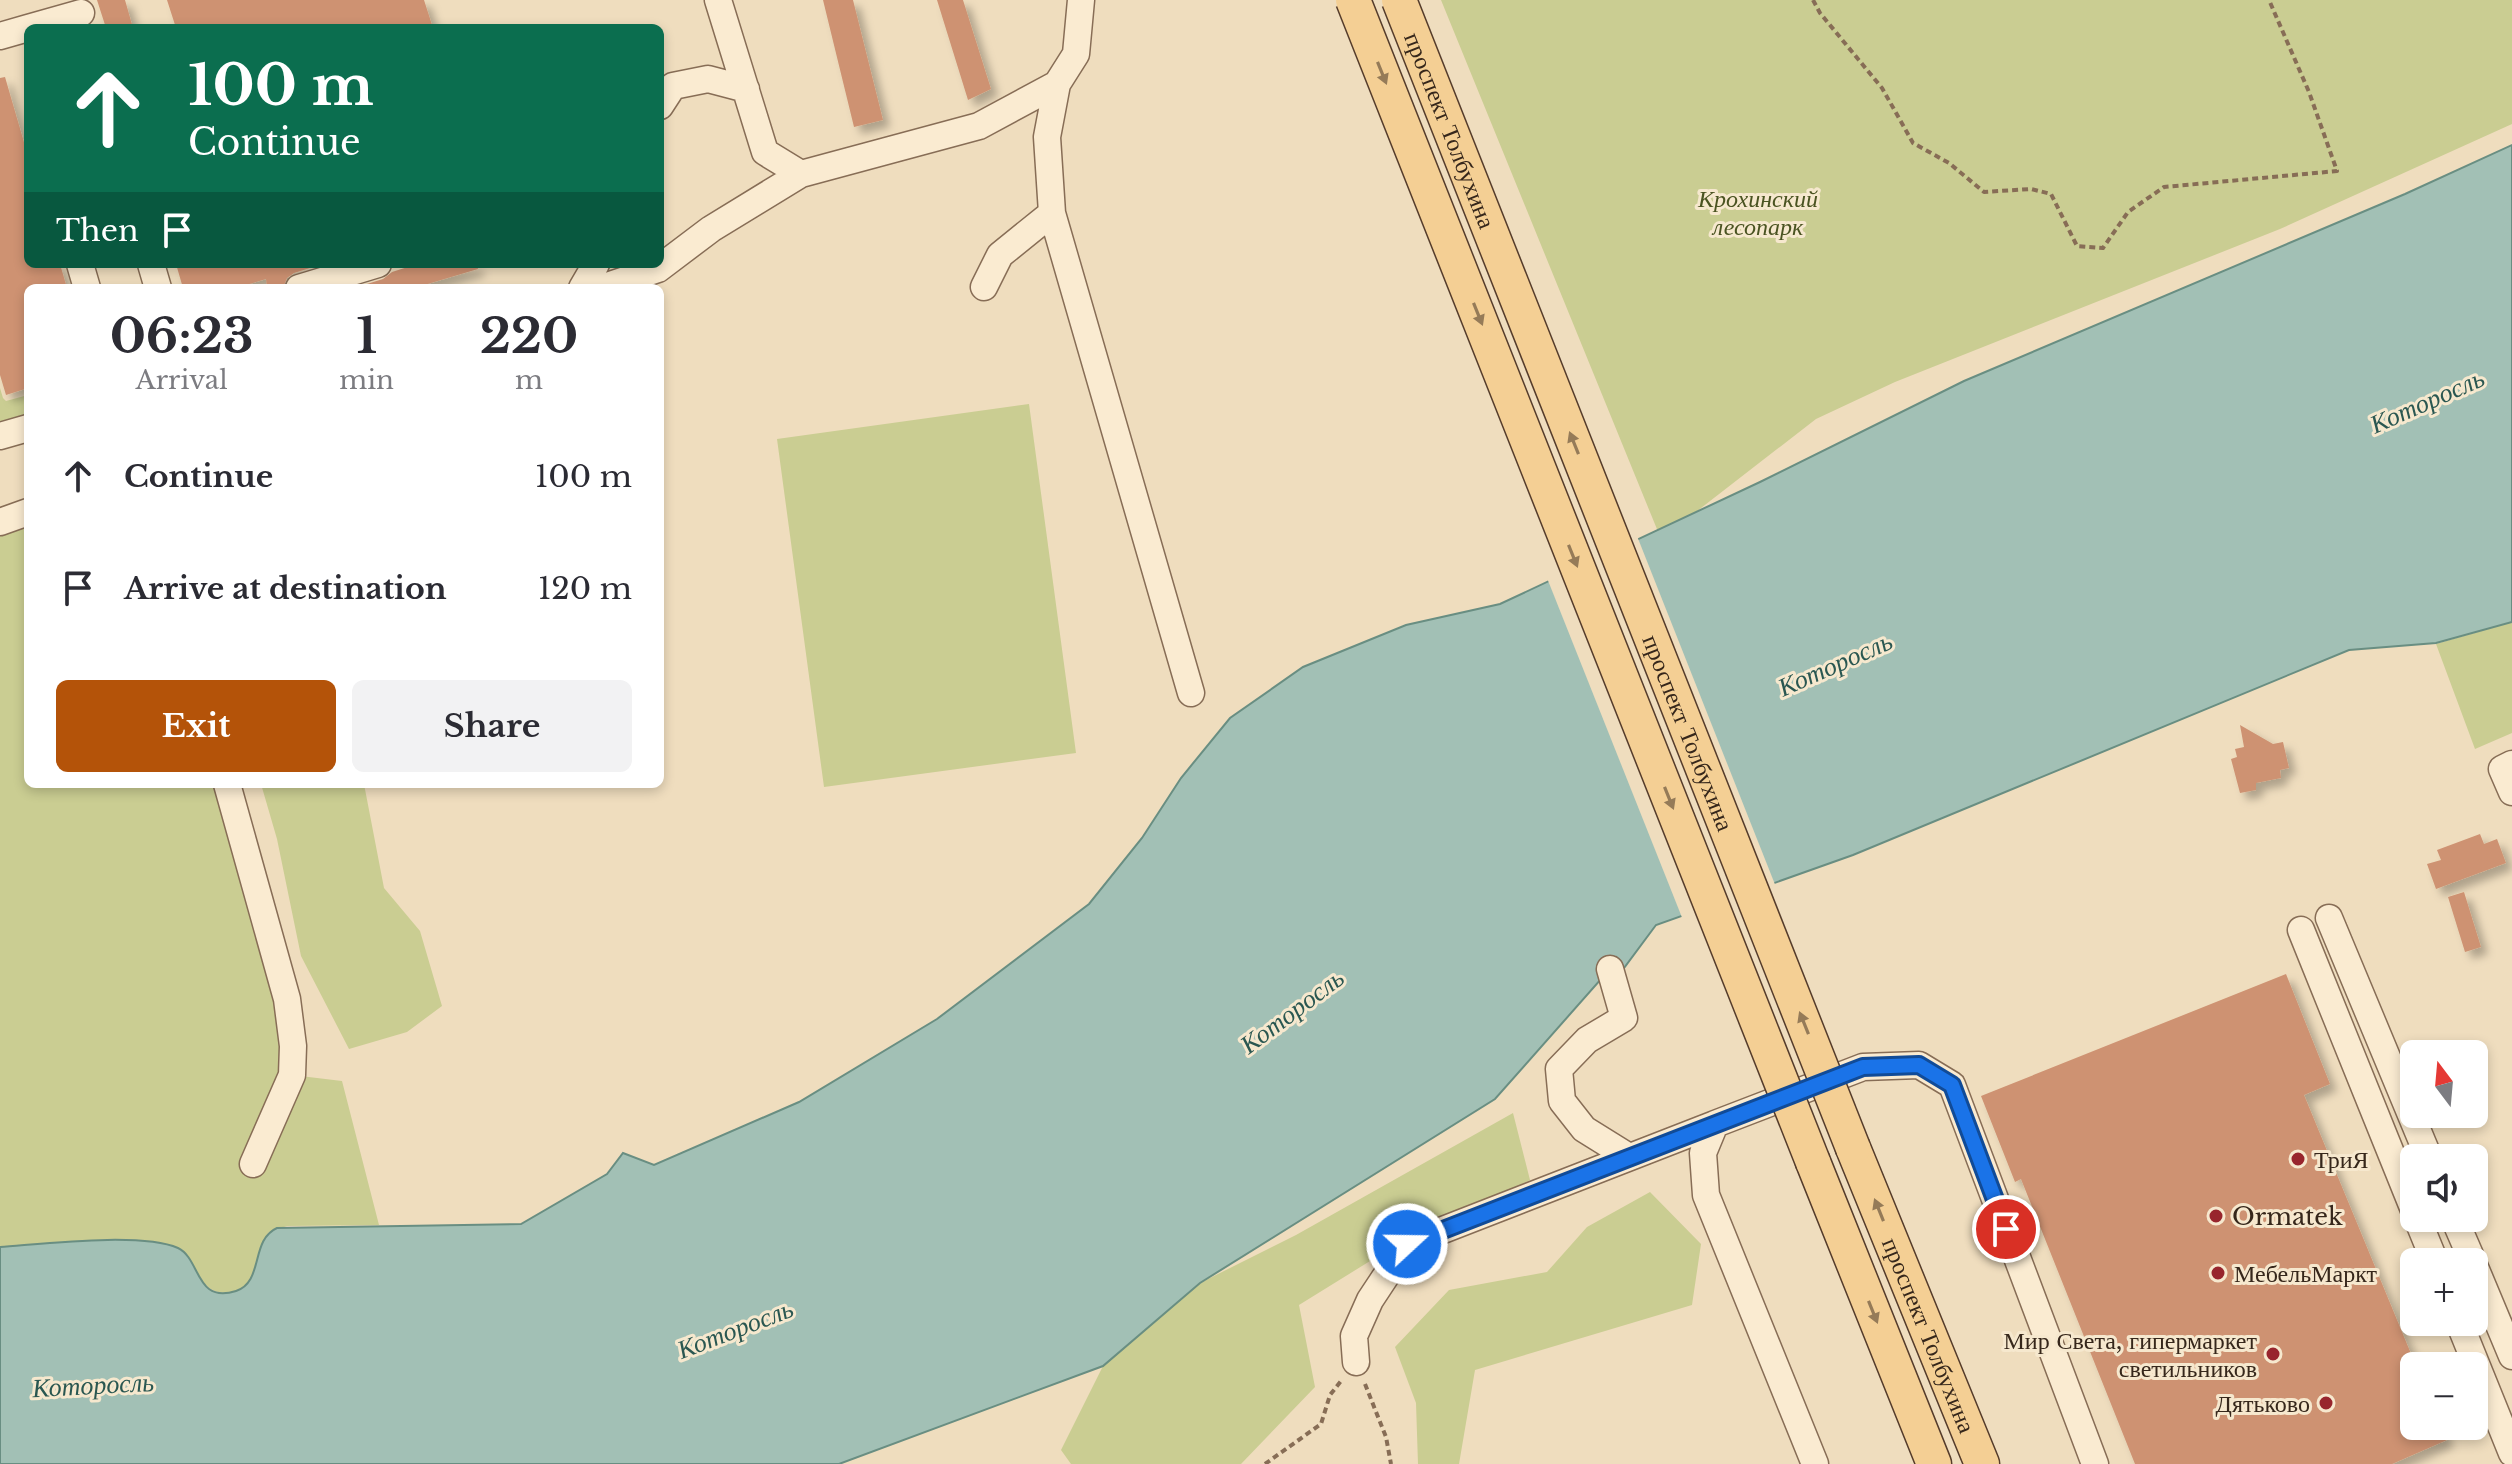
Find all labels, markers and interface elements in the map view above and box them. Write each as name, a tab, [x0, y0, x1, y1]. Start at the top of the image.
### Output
street label: проспект Толбухина	[1399, 28, 1502, 233]
text: 100 m	[188, 51, 374, 120]
icon: ahead	[56, 56, 160, 160]
one-way arrow	[1376, 61, 1389, 85]
text: Continue	[188, 120, 361, 165]
park label: Крохинский лесопарк	[1697, 184, 1818, 241]
icon: arrive	[155, 208, 199, 252]
text: Then	[56, 212, 139, 249]
one-way arrow	[1472, 302, 1485, 326]
text: 06:23	[110, 306, 254, 366]
text: 1	[356, 306, 377, 366]
text: 220	[480, 306, 578, 366]
water label: Которосль	[2364, 362, 2489, 441]
text: Arrival	[136, 364, 228, 396]
text: min	[339, 364, 394, 396]
text: m	[515, 364, 543, 396]
one-way arrow	[1568, 431, 1581, 455]
icon: ahead	[56, 454, 100, 498]
text: Continue	[124, 458, 273, 495]
text: 100 m	[535, 458, 632, 495]
one-way arrow	[1567, 544, 1580, 568]
icon: arrive	[56, 566, 100, 610]
text: Arrive at destination	[124, 570, 447, 607]
text: 120 m	[538, 570, 632, 607]
water label: Которосль	[1772, 625, 1897, 704]
street label: проспект Толбухина	[1637, 630, 1741, 835]
button: Exit	[56, 680, 336, 772]
button: Share	[352, 680, 632, 772]
one-way arrow	[1663, 786, 1676, 810]
water label: Которосль	[1233, 961, 1350, 1061]
one-way arrow	[1797, 1011, 1810, 1035]
north arrow	[2400, 1040, 2488, 1128]
map controls	[2400, 1040, 2488, 1440]
button: sound	[2400, 1144, 2488, 1232]
place label: ТриЯ	[2314, 1145, 2369, 1174]
marker: ТриЯ	[2289, 1150, 2307, 1168]
pin	[1972, 1195, 2040, 1263]
one-way arrow	[1872, 1198, 1885, 1222]
position arrow	[1365, 1202, 1449, 1286]
place label: Ormatek	[2232, 1202, 2343, 1231]
icon: arrive	[1984, 1207, 2028, 1251]
marker: Ormatek	[2207, 1207, 2225, 1225]
street label: проспект Толбухина	[1877, 1233, 1982, 1437]
button: +	[2400, 1248, 2488, 1336]
place label: МебельМаркт	[2234, 1259, 2377, 1288]
marker: МебельМаркт	[2209, 1264, 2227, 1282]
water label: Которосль	[671, 1292, 798, 1366]
one-way arrow	[1867, 1300, 1880, 1324]
place label: Мир Света, гипермаркет светильников	[2004, 1326, 2258, 1383]
marker: Мир Света, гипермаркет светильников	[2264, 1345, 2282, 1363]
button: −	[2400, 1352, 2488, 1440]
water label: Которосль	[30, 1366, 155, 1404]
place label: Дятьково	[2216, 1389, 2310, 1418]
marker: Дятьково	[2317, 1394, 2335, 1412]

